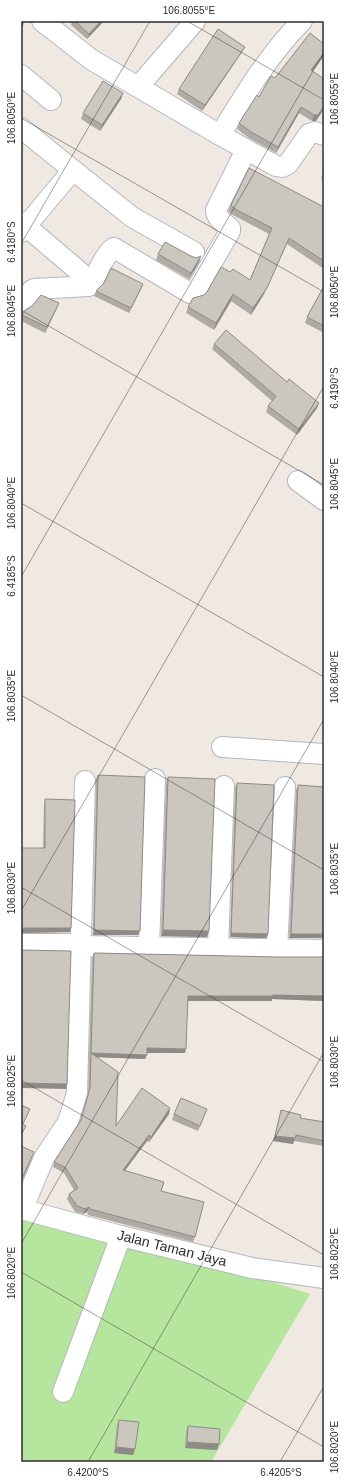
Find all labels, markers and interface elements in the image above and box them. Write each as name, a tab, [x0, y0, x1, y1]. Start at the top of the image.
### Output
text: 106.8055°E	[163, 5, 216, 16]
text: 106.8055°E	[329, 72, 340, 125]
text: 106.8050°E	[6, 91, 17, 144]
text: 6.4180°S	[6, 221, 17, 263]
text: 106.8050°E	[329, 265, 340, 318]
text: 106.8045°E	[6, 284, 17, 337]
text: 6.4190°S	[329, 367, 340, 409]
text: 106.8045°E	[329, 457, 340, 510]
text: 106.8040°E	[6, 476, 17, 529]
text: 6.4185°S	[6, 555, 17, 597]
text: 106.8040°E	[329, 650, 340, 703]
text: 106.8035°E	[6, 669, 17, 722]
text: 106.8035°E	[329, 842, 340, 895]
text: 106.8030°E	[6, 861, 17, 914]
text: 106.8030°E	[329, 1035, 340, 1088]
text: 106.8025°E	[6, 1054, 17, 1107]
street label: Jalan Taman Jaya	[115, 1227, 229, 1269]
text: 106.8025°E	[329, 1227, 340, 1280]
text: 106.8020°E	[6, 1246, 17, 1299]
text: 106.8020°E	[329, 1420, 340, 1473]
text: 6.4200°S	[67, 1467, 109, 1478]
text: 6.4205°S	[260, 1467, 302, 1478]

